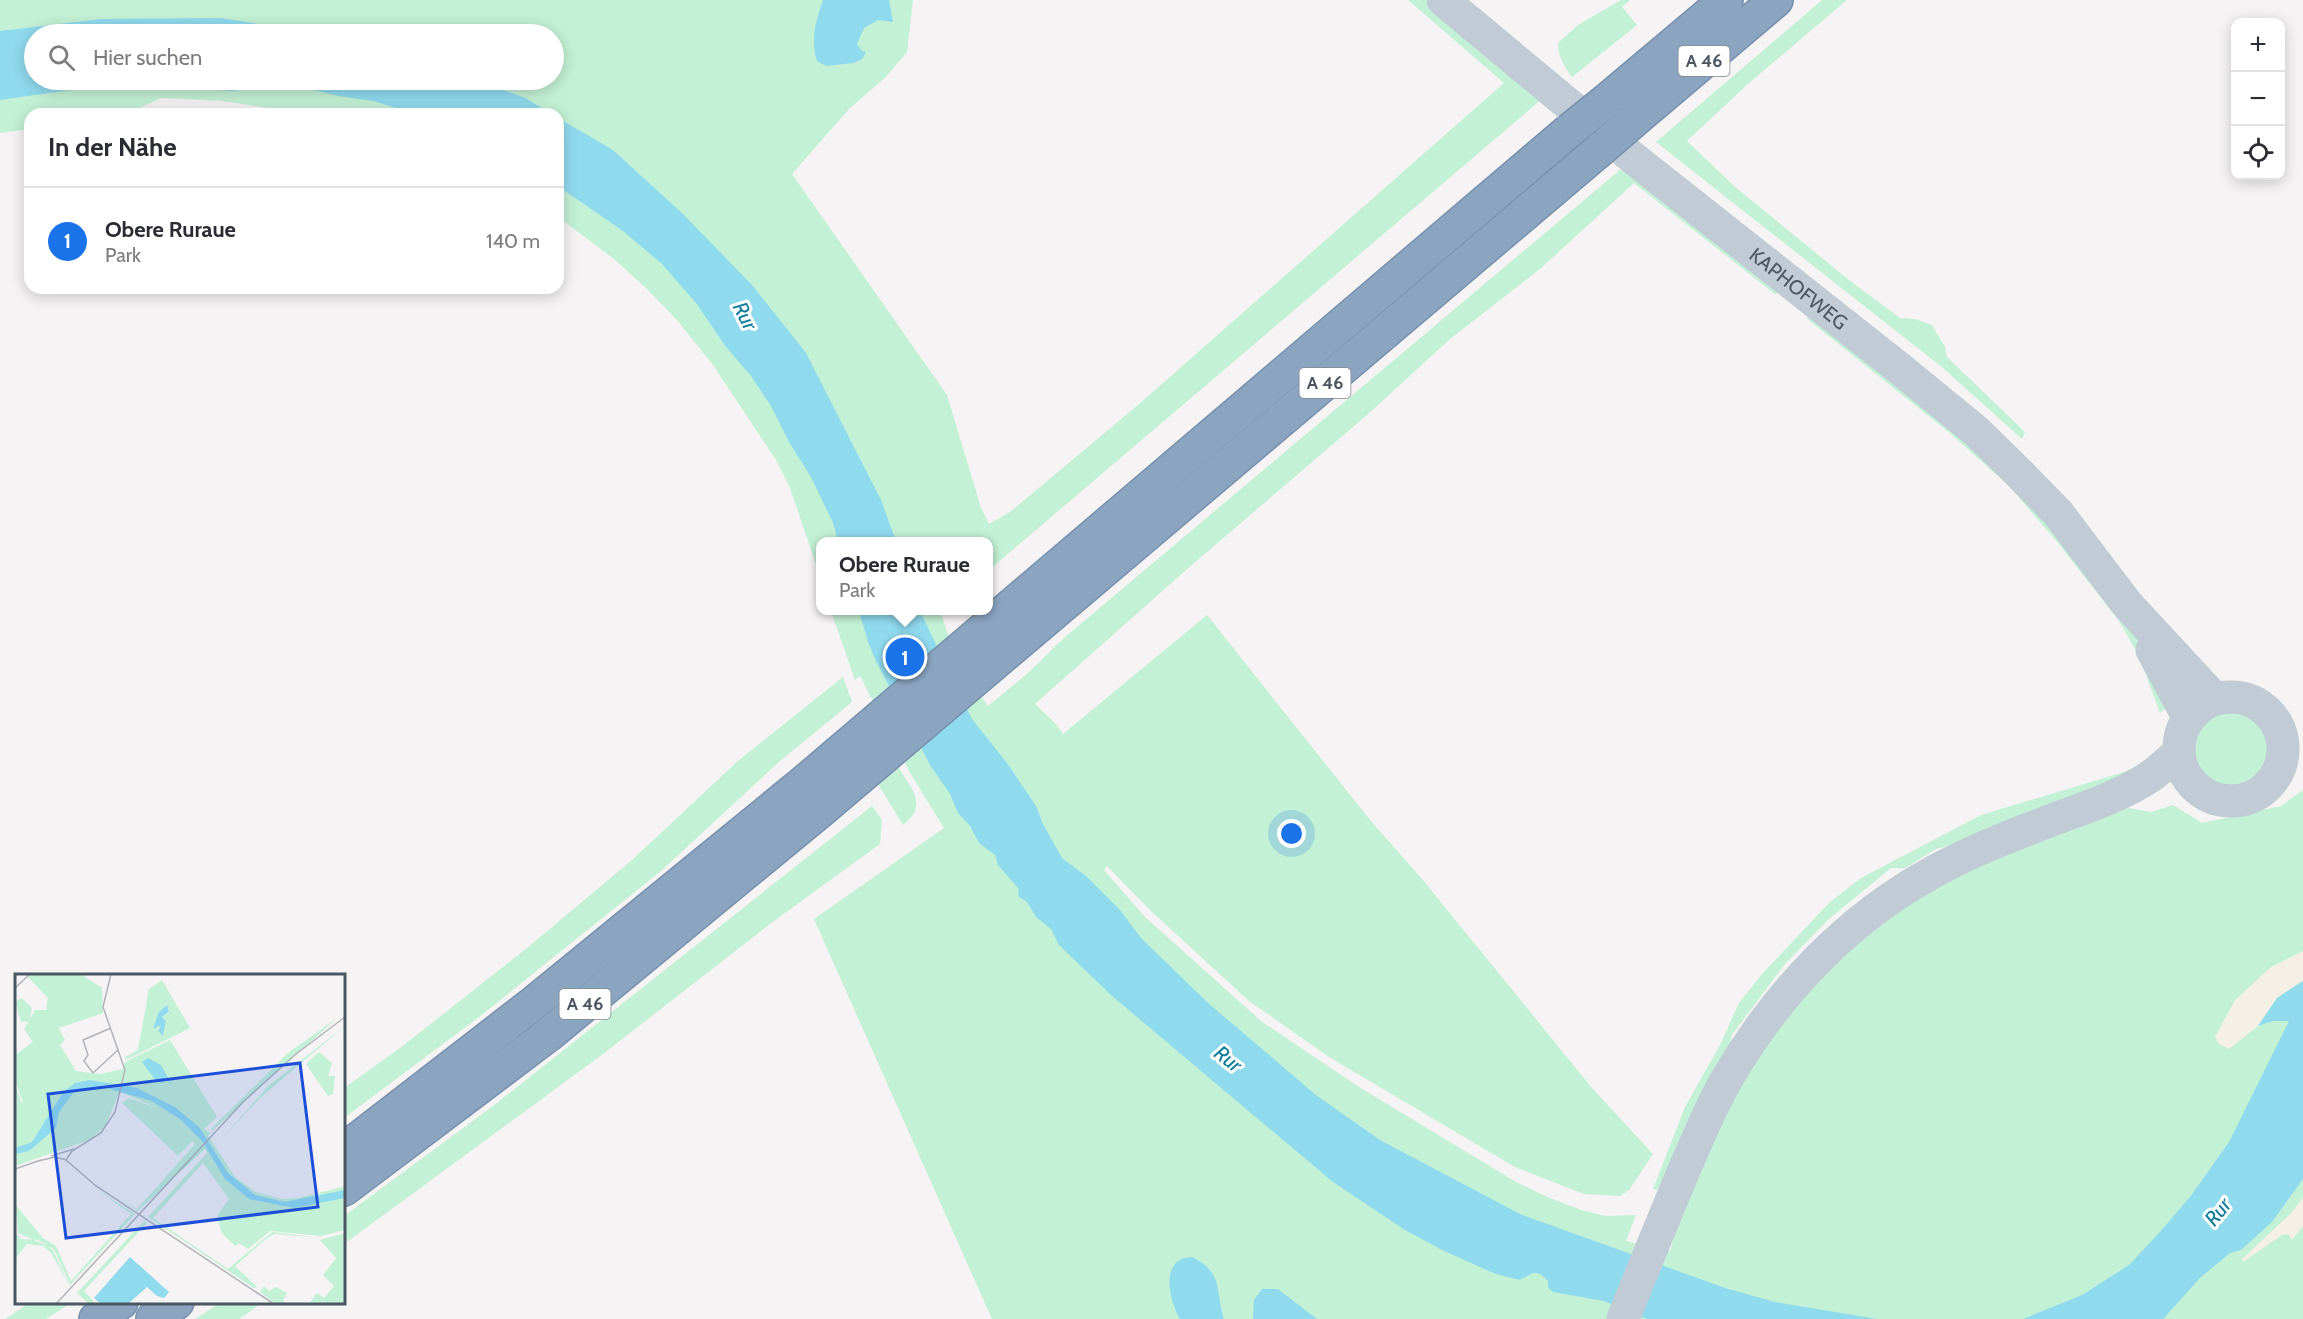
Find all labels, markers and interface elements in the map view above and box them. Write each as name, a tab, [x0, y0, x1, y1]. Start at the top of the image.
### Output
map controls	[2231, 18, 2285, 180]
button: +	[2231, 18, 2285, 72]
search box	[24, 24, 564, 90]
icon: search	[45, 41, 78, 74]
text: Hier suchen	[93, 44, 202, 71]
road number: A 46	[1678, 46, 1730, 76]
button: −	[2231, 72, 2285, 126]
button: locate	[2231, 126, 2285, 180]
text: In der Nähe	[48, 131, 177, 163]
text: Obere Ruraue	[105, 216, 236, 243]
text: 1	[64, 229, 71, 253]
text: 140 m	[486, 229, 540, 253]
text: Park	[105, 243, 141, 267]
street label: KAPHOFWEG	[1745, 243, 1852, 335]
water label: Rur	[728, 297, 764, 336]
road number: A 46	[1300, 368, 1350, 398]
popup	[816, 537, 993, 615]
text: Obere Ruraue	[839, 551, 970, 578]
text: Park	[839, 578, 875, 602]
pin: 1	[886, 634, 924, 680]
your location	[1277, 819, 1306, 848]
inset map	[15, 974, 345, 1304]
road number: A 46	[560, 989, 610, 1019]
water label: Rur	[1209, 1040, 1248, 1078]
water label: Rur	[2199, 1192, 2237, 1231]

